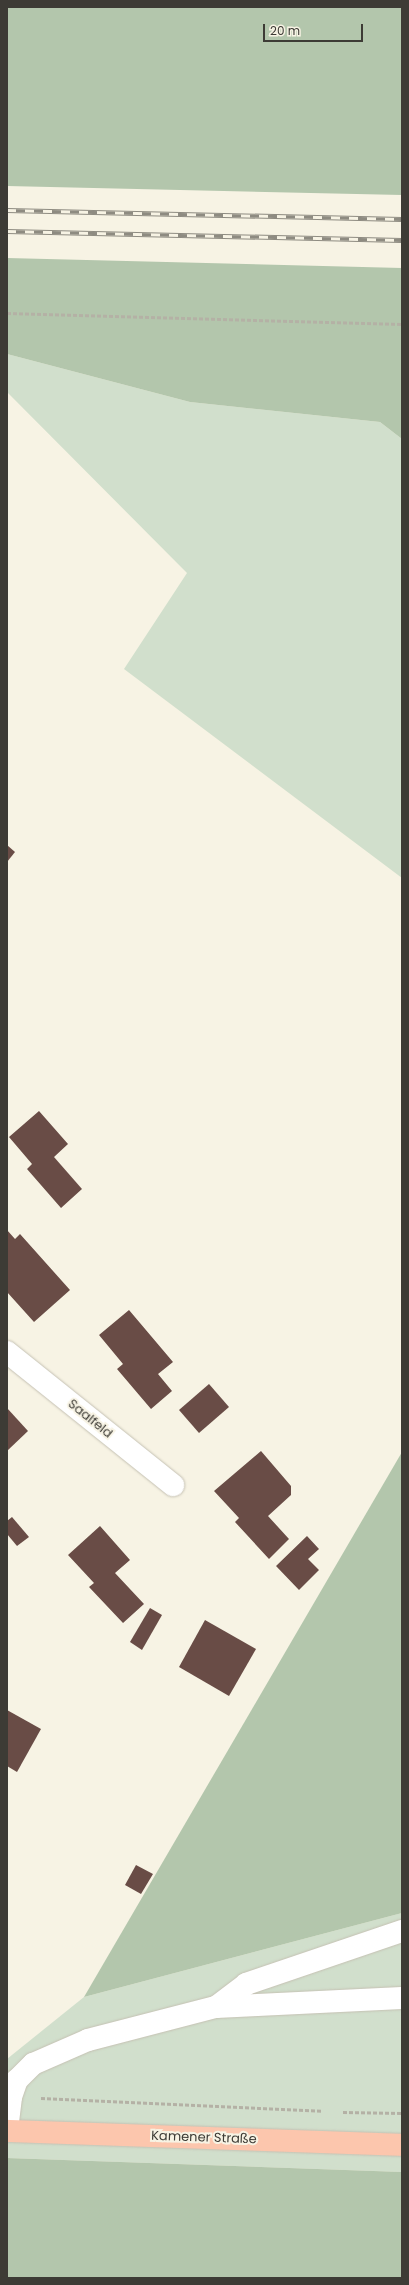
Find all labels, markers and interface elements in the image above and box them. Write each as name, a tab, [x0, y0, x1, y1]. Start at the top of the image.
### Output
scale bar	[265, 16, 365, 42]
text: 20 m	[270, 22, 300, 39]
street label: Saalfeld	[65, 1396, 115, 1442]
street label: Kamener Straße	[151, 2128, 257, 2148]

